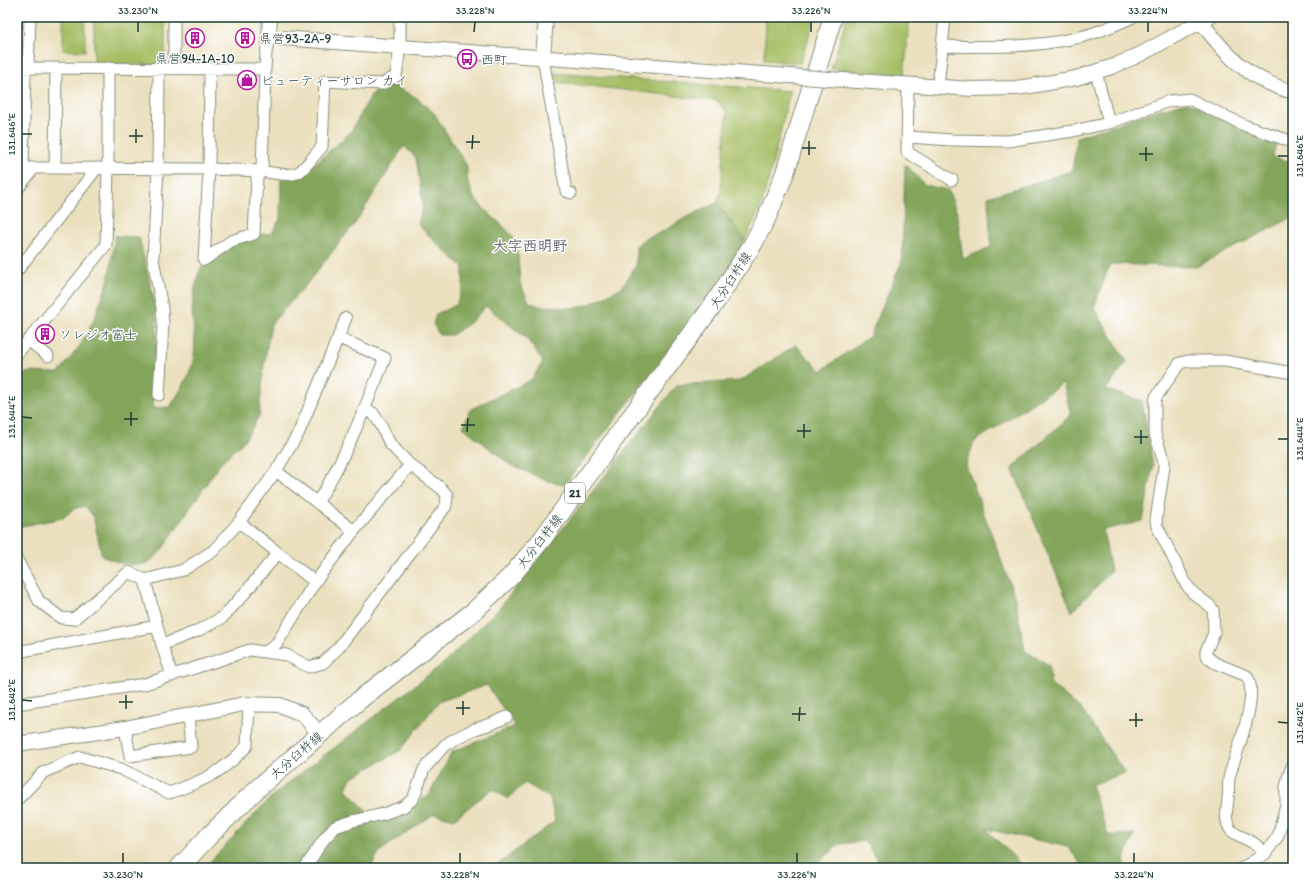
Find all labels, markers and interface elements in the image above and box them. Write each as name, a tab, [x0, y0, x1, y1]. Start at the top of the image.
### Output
text: 33.230°N	[118, 4, 158, 17]
text: 33.228°N	[455, 4, 495, 17]
text: 33.226°N	[792, 4, 831, 17]
text: 33.224°N	[1128, 4, 1168, 17]
building icon: 県営94-1A-10	[184, 27, 206, 49]
building icon: 県営93-2A-9	[234, 27, 256, 49]
place label: 県営93-2A-9	[259, 31, 331, 46]
bus stop icon: 西町	[456, 48, 478, 70]
place label: 県営94-1A-10	[155, 51, 235, 66]
place label: 西町	[481, 52, 507, 67]
shop icon: ビューティーサロン カイ	[236, 69, 258, 91]
place label: ビューティーサロン カイ	[261, 73, 407, 88]
text: 131.646°E	[5, 112, 18, 155]
text: 131.646°E	[1293, 134, 1306, 177]
district label: 大字西明野	[492, 237, 568, 255]
street label: 大分臼杵線	[706, 248, 755, 312]
building icon: ソレジオ富士	[34, 323, 56, 345]
place label: ソレジオ富士	[59, 327, 137, 342]
text: 131.644°E	[5, 395, 18, 438]
text: 131.644°E	[1293, 417, 1306, 460]
road number: 21	[565, 483, 585, 503]
street label: 大分臼杵線	[513, 510, 566, 572]
text: 131.642°E	[5, 678, 18, 721]
text: 131.642°E	[1293, 701, 1306, 744]
street label: 大分臼杵線	[267, 728, 327, 782]
text: 33.230°N	[103, 868, 143, 881]
text: 33.228°N	[440, 868, 480, 881]
text: 33.226°N	[778, 868, 817, 881]
text: 33.224°N	[1114, 868, 1154, 881]

